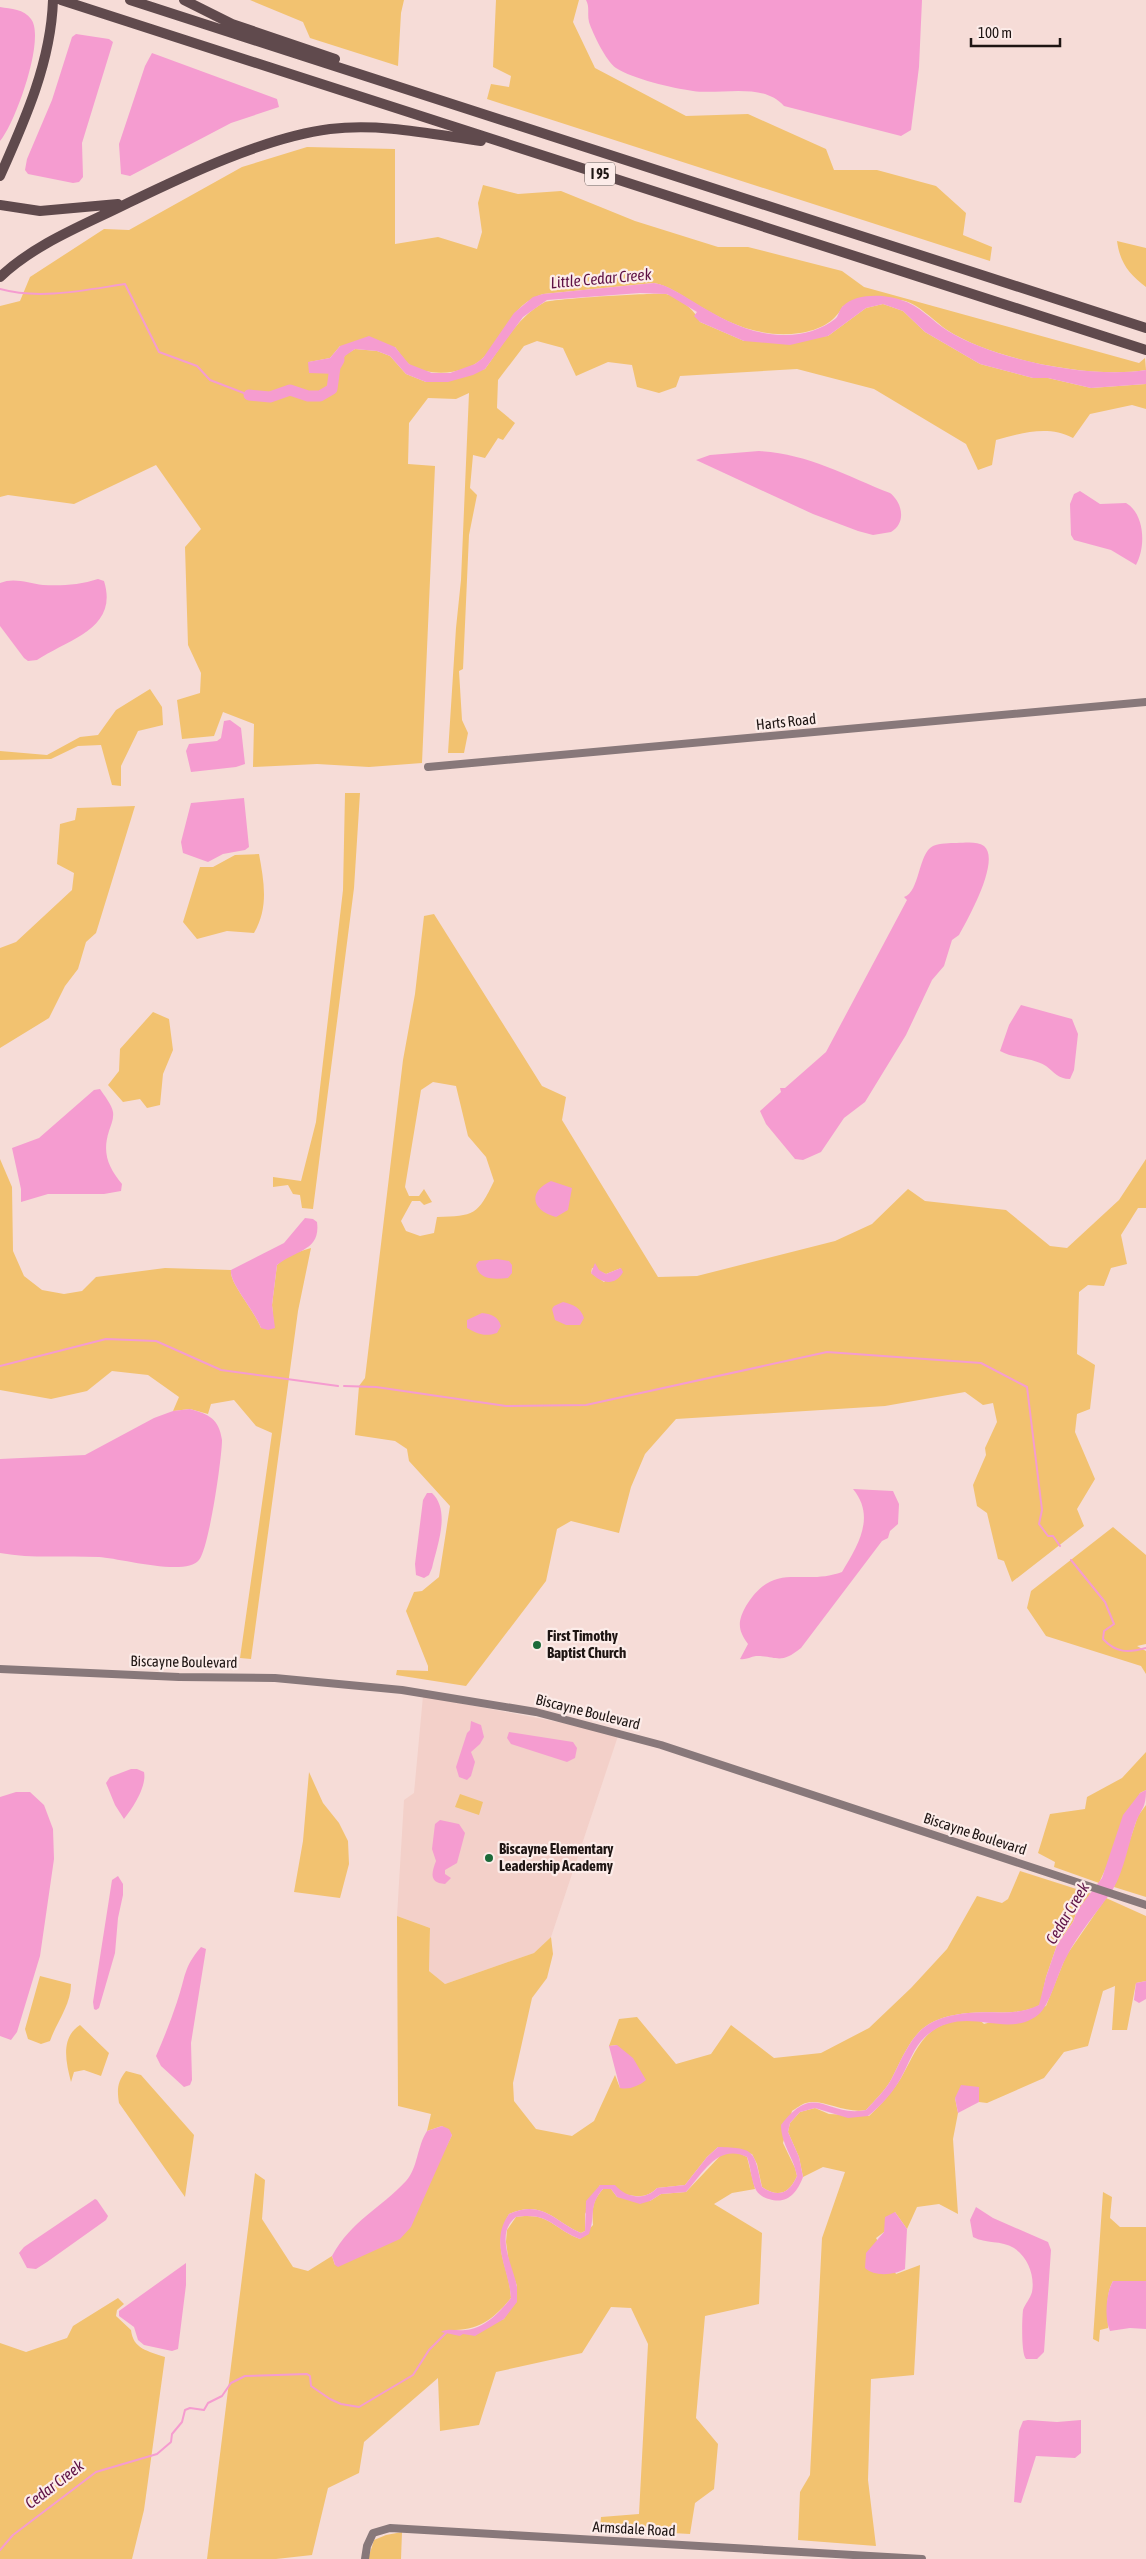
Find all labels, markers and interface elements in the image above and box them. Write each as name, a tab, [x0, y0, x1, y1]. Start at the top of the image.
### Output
scale bar	[971, 15, 1060, 47]
text: 100 m	[978, 24, 1012, 41]
road number: I 95	[585, 162, 615, 185]
water label: Little Cedar Creek	[550, 265, 653, 291]
street label: Harts Road	[755, 710, 817, 733]
place label: First Timothy Baptist Church	[547, 1627, 626, 1661]
marker: First Timothy Baptist Church	[531, 1639, 543, 1651]
street label: Biscayne Boulevard	[130, 1652, 238, 1671]
street label: Biscayne Boulevard	[534, 1690, 642, 1733]
street label: Biscayne Boulevard	[922, 1809, 1029, 1858]
place label: Biscayne Elementary Leadership Academy	[499, 1840, 614, 1874]
marker: Biscayne Elementary Leadership Academy	[483, 1852, 495, 1864]
water label: Cedar Creek	[1042, 1878, 1093, 1947]
water label: Cedar Creek	[21, 2456, 88, 2512]
street label: Armsdale Road	[592, 2518, 676, 2539]

